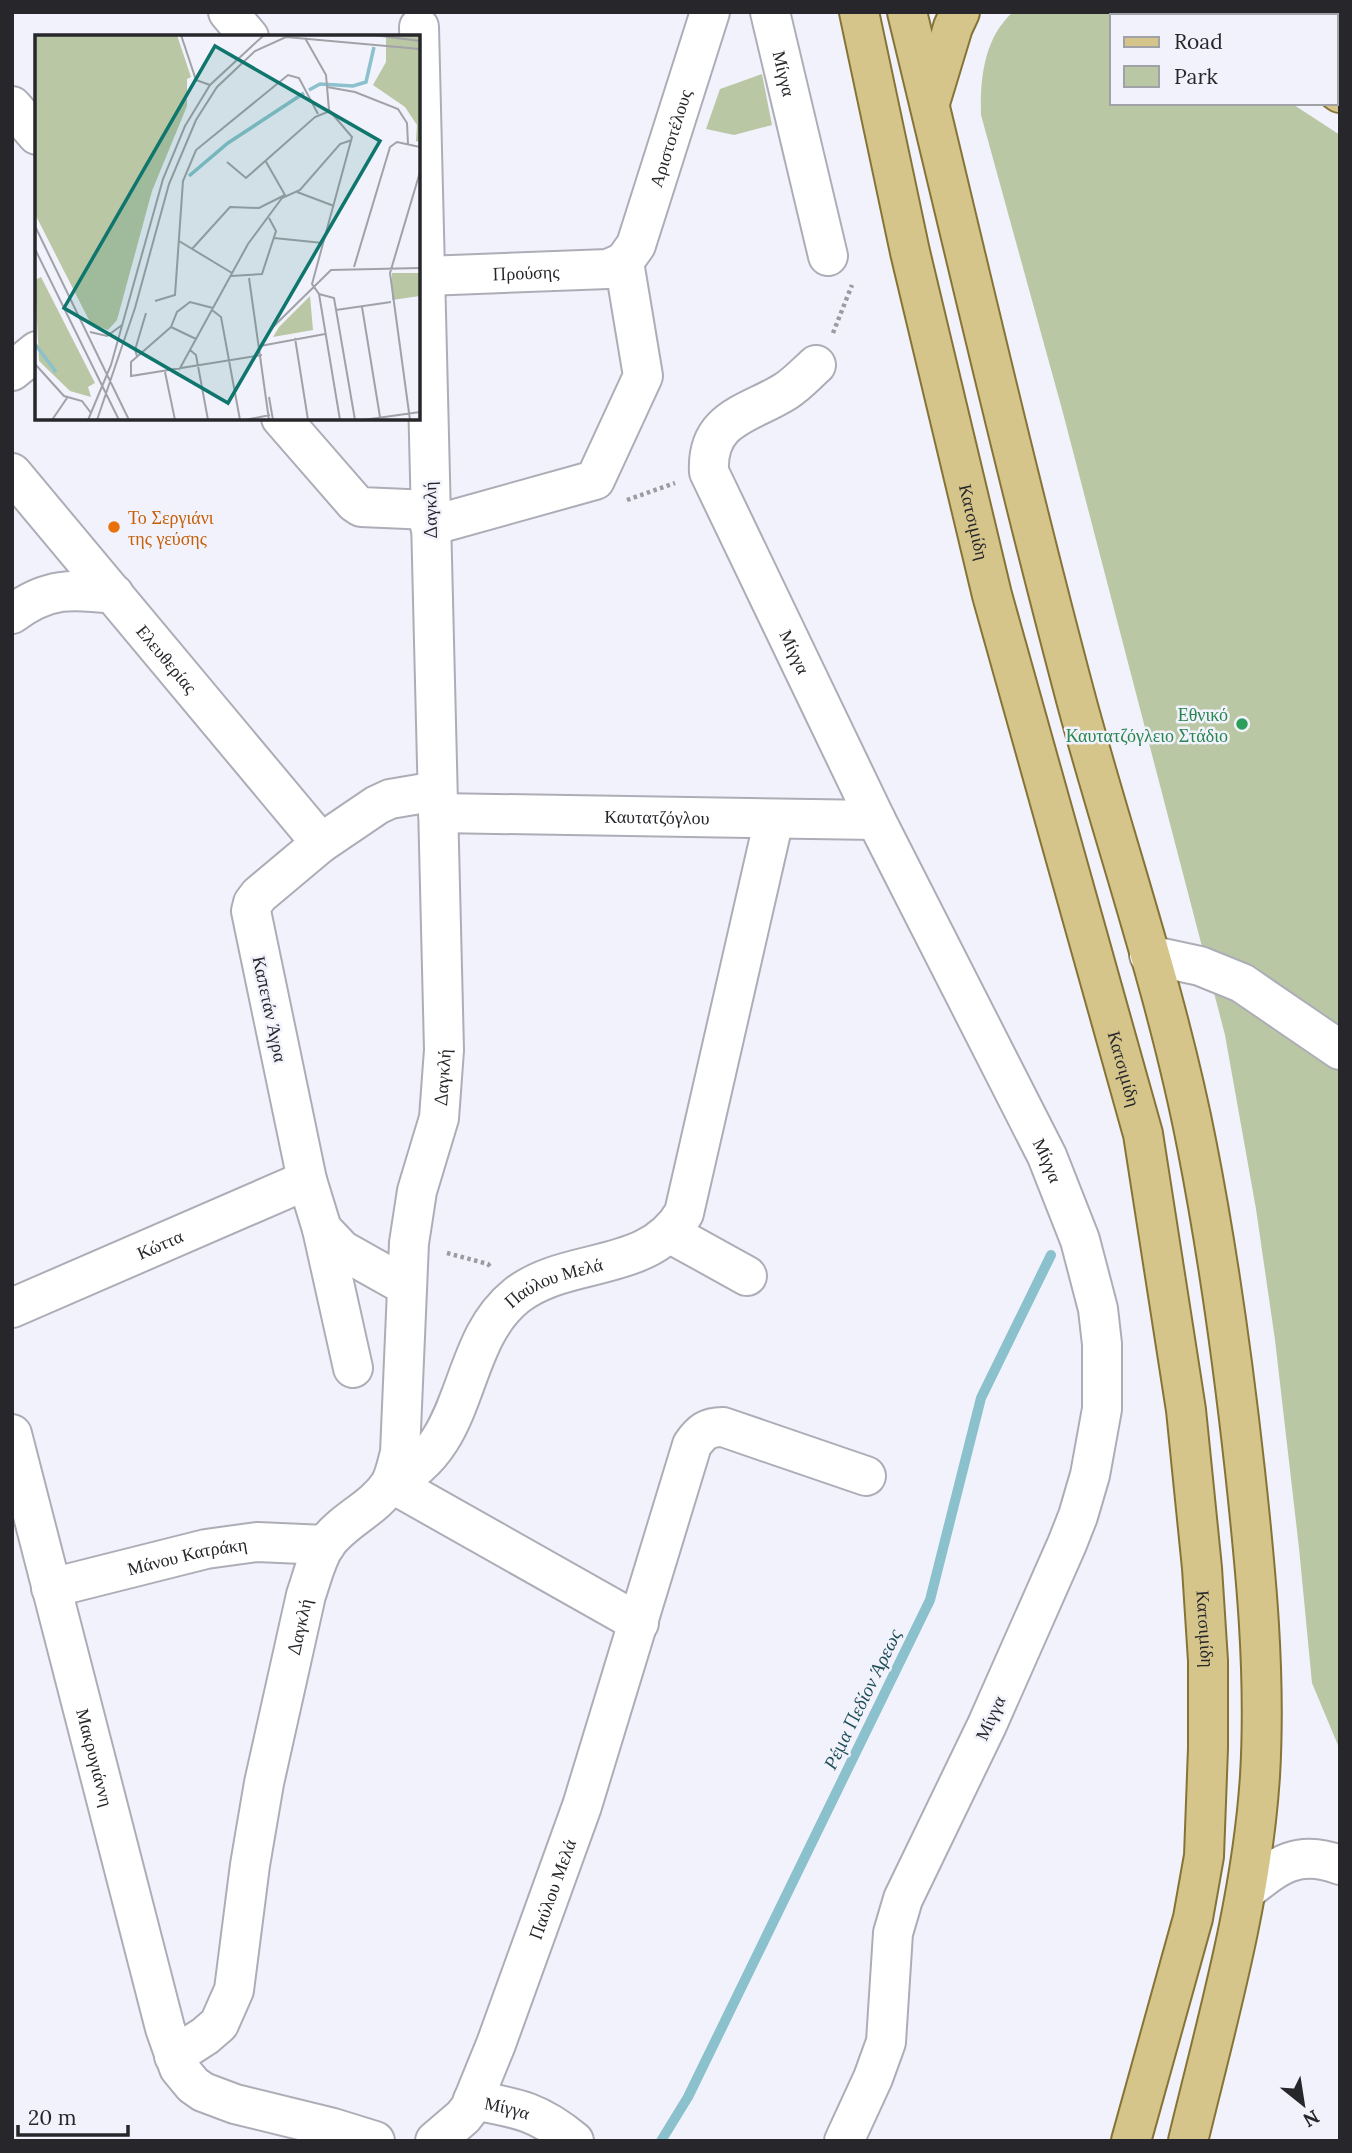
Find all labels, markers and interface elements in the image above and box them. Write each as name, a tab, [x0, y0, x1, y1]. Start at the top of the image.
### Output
legend	[1110, 14, 1338, 105]
text: Road	[1174, 28, 1223, 55]
inset map	[35, 35, 420, 420]
street label: Μίγγα	[768, 48, 801, 99]
text: Park	[1174, 63, 1218, 90]
street label: Αριστοτέλους	[644, 86, 696, 190]
street label: Προύσης	[492, 259, 560, 285]
street label: Δαγκλή	[418, 481, 442, 539]
street label: Κατσιμίδη	[954, 482, 995, 562]
place label: Το Σεργιάνι της γεύσης	[128, 506, 214, 550]
marker: Το Σεργιάνι της γεύσης	[106, 519, 122, 535]
street label: Ελευθερίας	[132, 620, 202, 698]
street label: Μίγγα	[775, 626, 816, 678]
place label: Εθνικό Καυτατζόγλειο Στάδιο	[1066, 703, 1228, 747]
marker: Εθνικό Καυτατζόγλειο Στάδιο	[1234, 716, 1250, 732]
street label: Καυτατζόγλου	[604, 804, 710, 829]
street label: Καπετάν Άγρα	[248, 954, 293, 1064]
street label: Κατσιμίδη	[1103, 1028, 1146, 1109]
street label: Δαγκλή	[428, 1048, 456, 1107]
street label: Μίγγα	[1028, 1134, 1068, 1186]
street label: Κώττα	[133, 1224, 187, 1264]
street label: Παύλου Μελά	[499, 1252, 606, 1313]
street label: Μάνου Κατράκη	[125, 1532, 248, 1580]
street label: Κατσιμίδη	[1192, 1590, 1220, 1668]
street label: Δαγκλή	[282, 1596, 316, 1657]
water label: Ρέμα Πεδίον Άρεως	[817, 1625, 907, 1774]
street label: Μίγγα	[970, 1692, 1010, 1744]
street label: Μακρυγιάννη	[72, 1706, 119, 1809]
street label: Παύλου Μελά	[523, 1835, 581, 1943]
north arrow	[1268, 2069, 1338, 2139]
street label: Μίγγα	[483, 2091, 534, 2124]
scale bar	[18, 2094, 128, 2138]
text: 20 m	[28, 2104, 77, 2131]
text: N	[1299, 2105, 1324, 2133]

